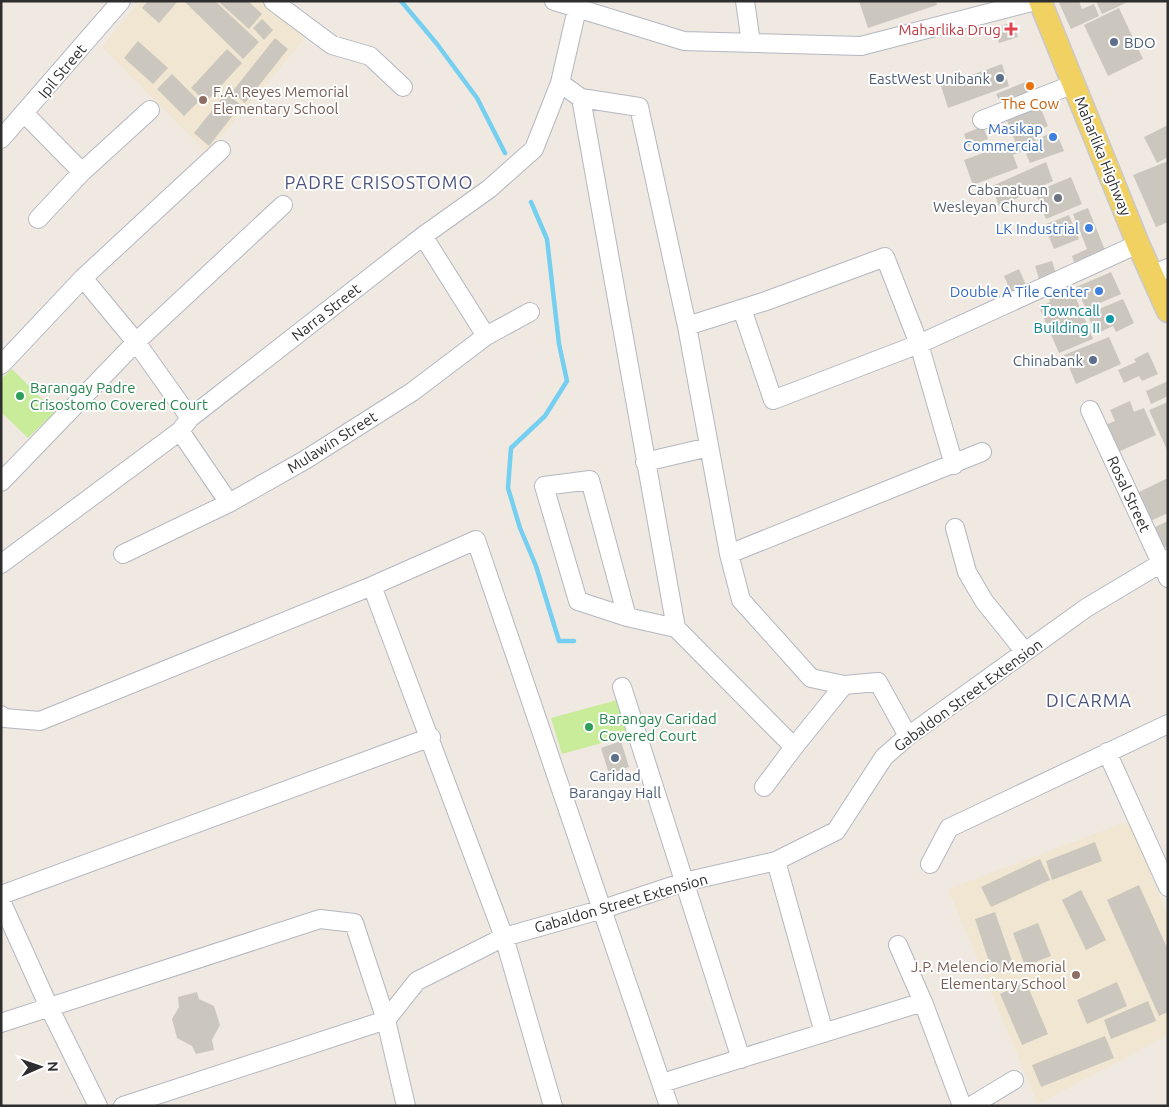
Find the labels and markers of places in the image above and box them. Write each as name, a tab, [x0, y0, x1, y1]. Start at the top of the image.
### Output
place label: Maharlika Drug	[899, 21, 1001, 38]
marker: Maharlika Drug	[1005, 23, 1017, 35]
place label: BDO	[1124, 34, 1156, 51]
marker: BDO	[1108, 36, 1120, 48]
place label: EastWest Unibank	[869, 70, 990, 87]
marker: EastWest Unibank	[994, 72, 1006, 84]
marker: The Cow	[1024, 80, 1036, 92]
place label: F.A. Reyes Memorial Elementary School	[213, 83, 349, 117]
marker: F.A. Reyes Memorial Elementary School	[197, 94, 209, 106]
place label: The Cow	[1001, 95, 1059, 112]
place label: Masikap Commercial	[963, 120, 1043, 154]
marker: Masikap Commercial	[1047, 131, 1059, 143]
place label: Cabanatuan Wesleyan Church	[933, 181, 1048, 215]
marker: Cabanatuan Wesleyan Church	[1052, 192, 1064, 204]
place label: LK Industrial	[996, 220, 1079, 237]
marker: LK Industrial	[1083, 222, 1095, 234]
place label: Double A Tile Center	[950, 283, 1089, 300]
marker: Double A Tile Center	[1093, 285, 1105, 297]
place label: Towncall Building II	[1034, 302, 1100, 336]
marker: Towncall Building II	[1104, 313, 1116, 325]
place label: Chinabank	[1013, 352, 1083, 369]
marker: Chinabank	[1087, 354, 1099, 366]
place label: Barangay Padre Crisostomo Covered Court	[30, 379, 208, 413]
marker: Barangay Padre Crisostomo Covered Court	[14, 390, 26, 402]
place label: Barangay Caridad Covered Court	[599, 710, 717, 744]
marker: Barangay Caridad Covered Court	[583, 721, 595, 733]
marker: Caridad Barangay Hall	[609, 752, 621, 764]
place label: Caridad Barangay Hall	[569, 767, 661, 801]
place label: J.P. Melencio Memorial Elementary School	[911, 958, 1066, 992]
marker: J.P. Melencio Memorial Elementary School	[1070, 969, 1082, 981]

